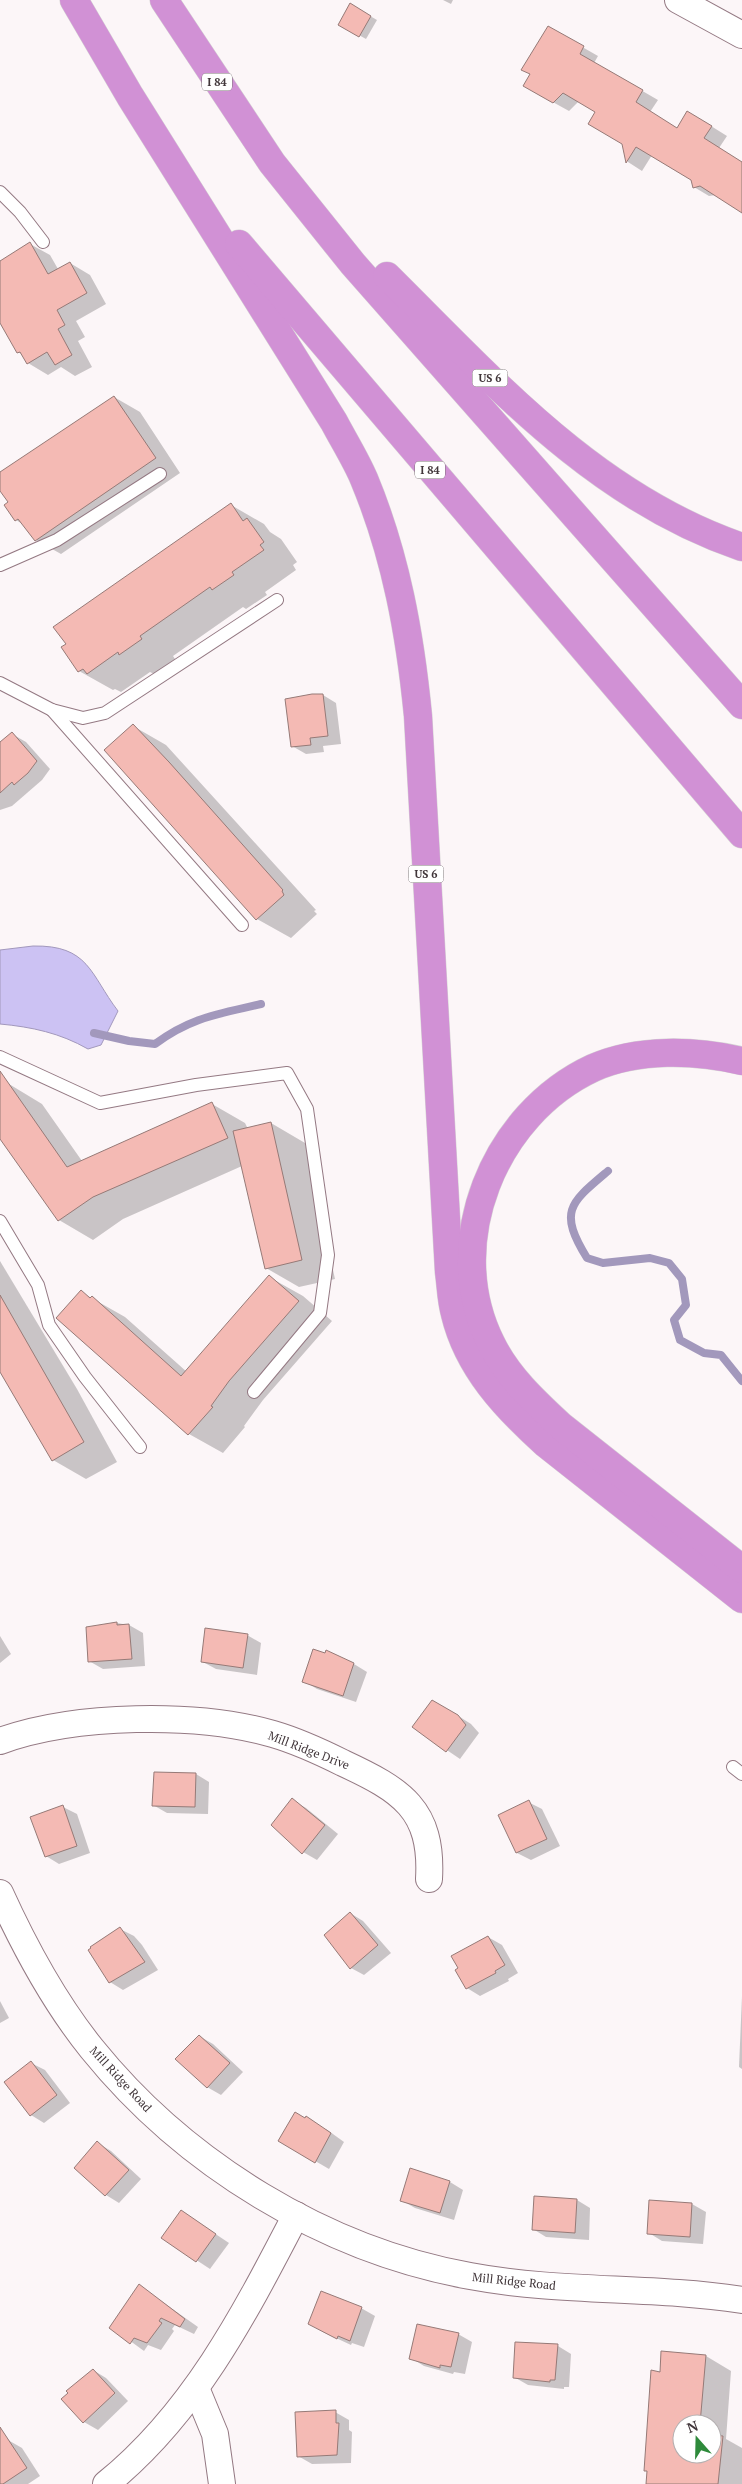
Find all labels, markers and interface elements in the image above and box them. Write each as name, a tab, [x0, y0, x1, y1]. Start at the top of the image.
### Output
road number: I 84	[202, 74, 232, 90]
road number: US 6	[472, 369, 508, 386]
road number: I 84	[415, 462, 445, 478]
road number: US 6	[408, 866, 444, 882]
street label: Mill Ridge Drive	[266, 1728, 352, 1772]
street label: Mill Ridge Road	[87, 2043, 155, 2115]
street label: Mill Ridge Road	[471, 2269, 557, 2293]
north arrow	[672, 2414, 722, 2464]
text: N	[684, 2415, 701, 2437]

